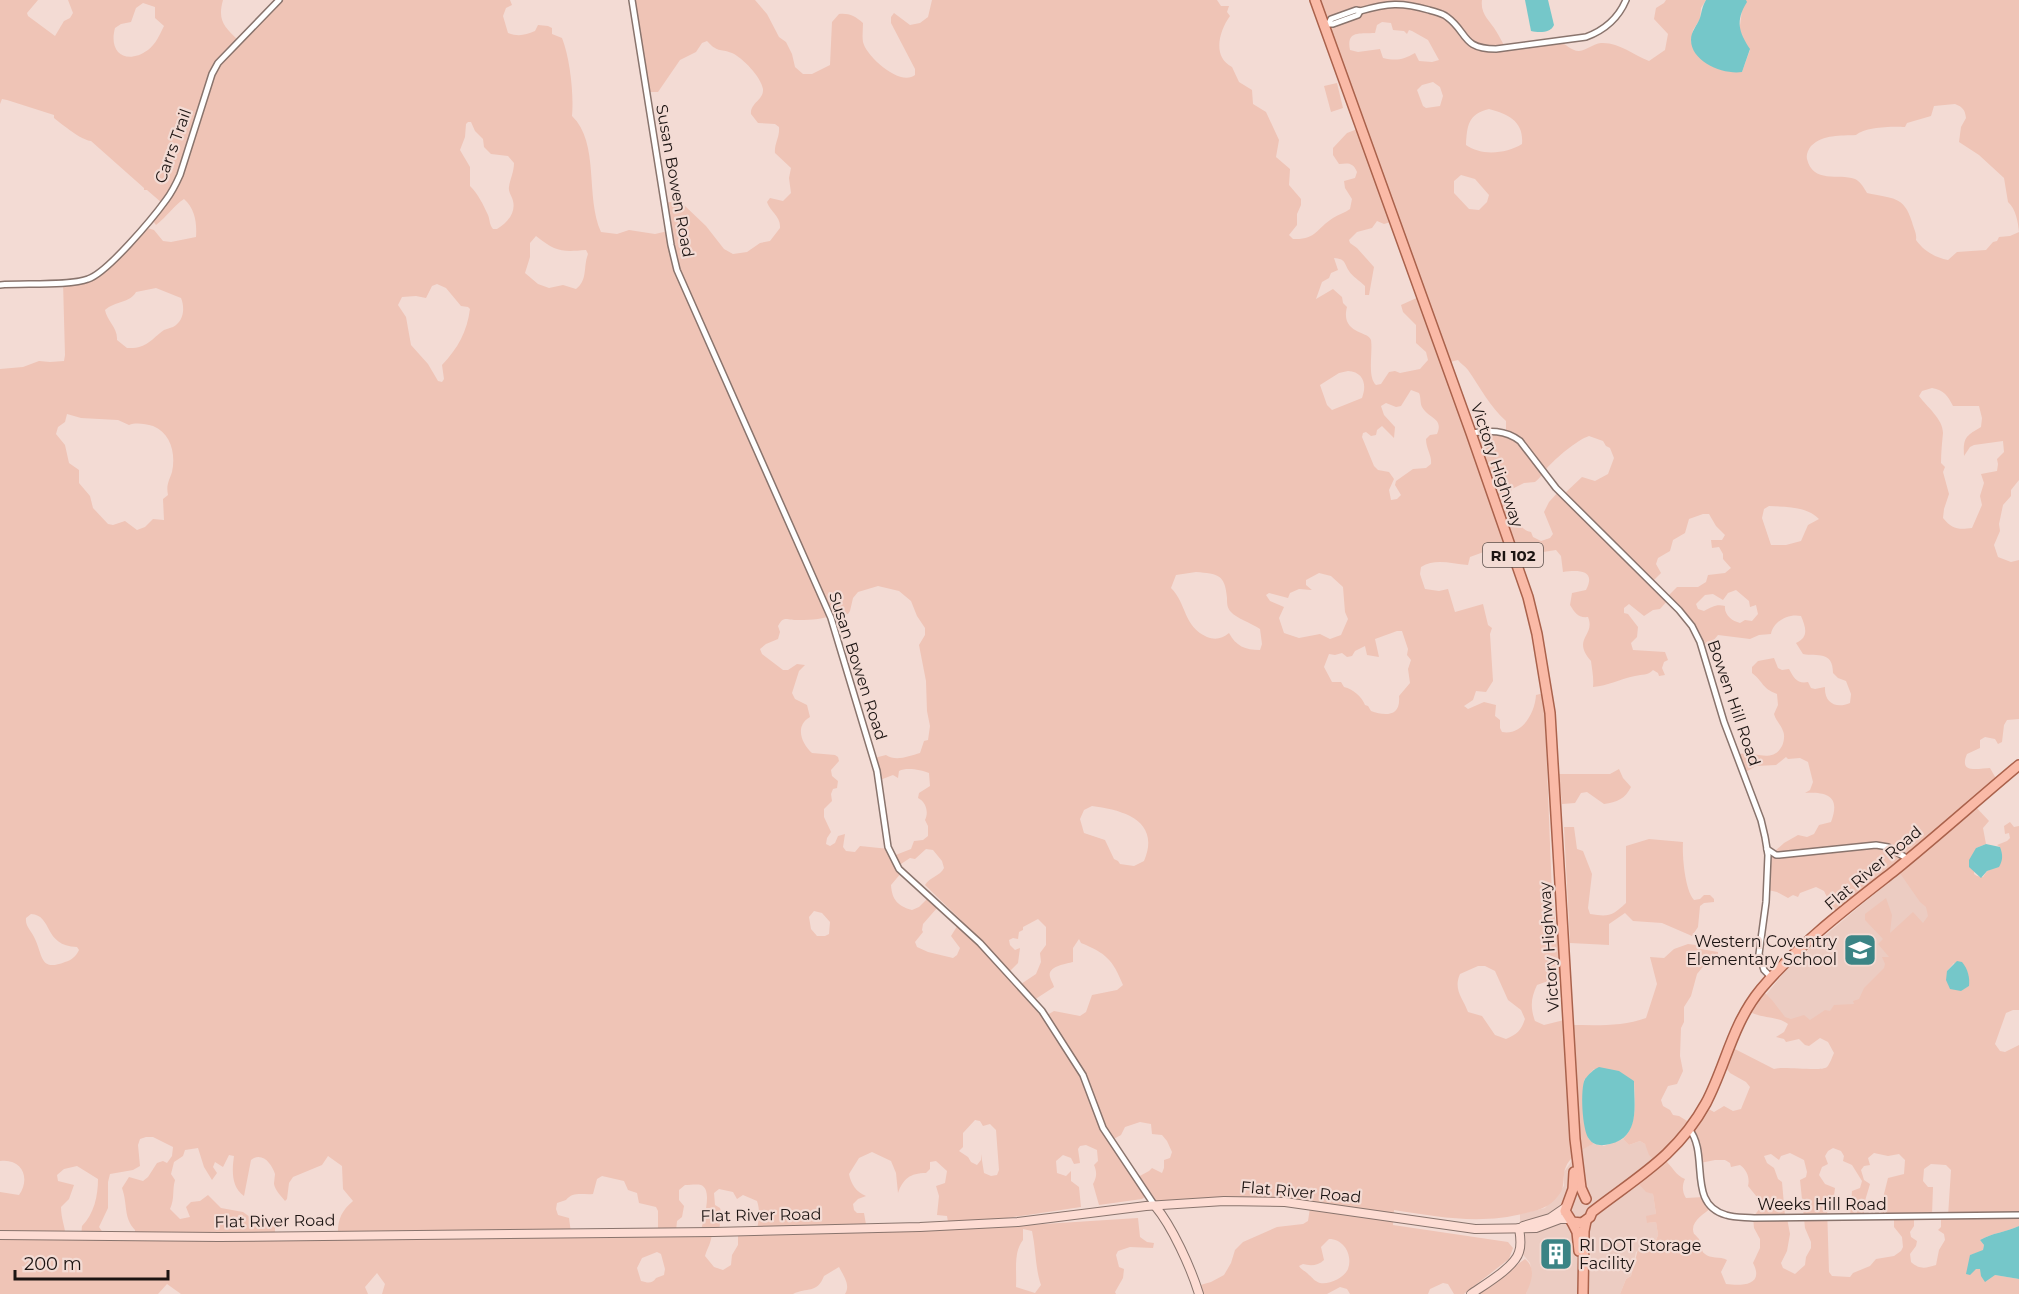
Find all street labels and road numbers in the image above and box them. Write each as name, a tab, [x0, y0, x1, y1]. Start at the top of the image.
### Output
street label: Susan Bowen Road	[652, 103, 698, 259]
street label: Carrs Trail	[151, 106, 195, 186]
street label: Victory Highway	[1467, 400, 1527, 530]
road number: RI 102	[1483, 543, 1543, 567]
street label: Susan Bowen Road	[825, 589, 891, 743]
street label: Bowen Hill Road	[1703, 637, 1765, 769]
street label: Flat River Road	[1821, 822, 1925, 914]
street label: Victory Highway	[1535, 881, 1563, 1013]
street label: Flat River Road	[1240, 1177, 1362, 1207]
street label: Weeks Hill Road	[1757, 1195, 1887, 1214]
street label: Flat River Road	[700, 1204, 822, 1226]
street label: Flat River Road	[214, 1210, 336, 1232]

